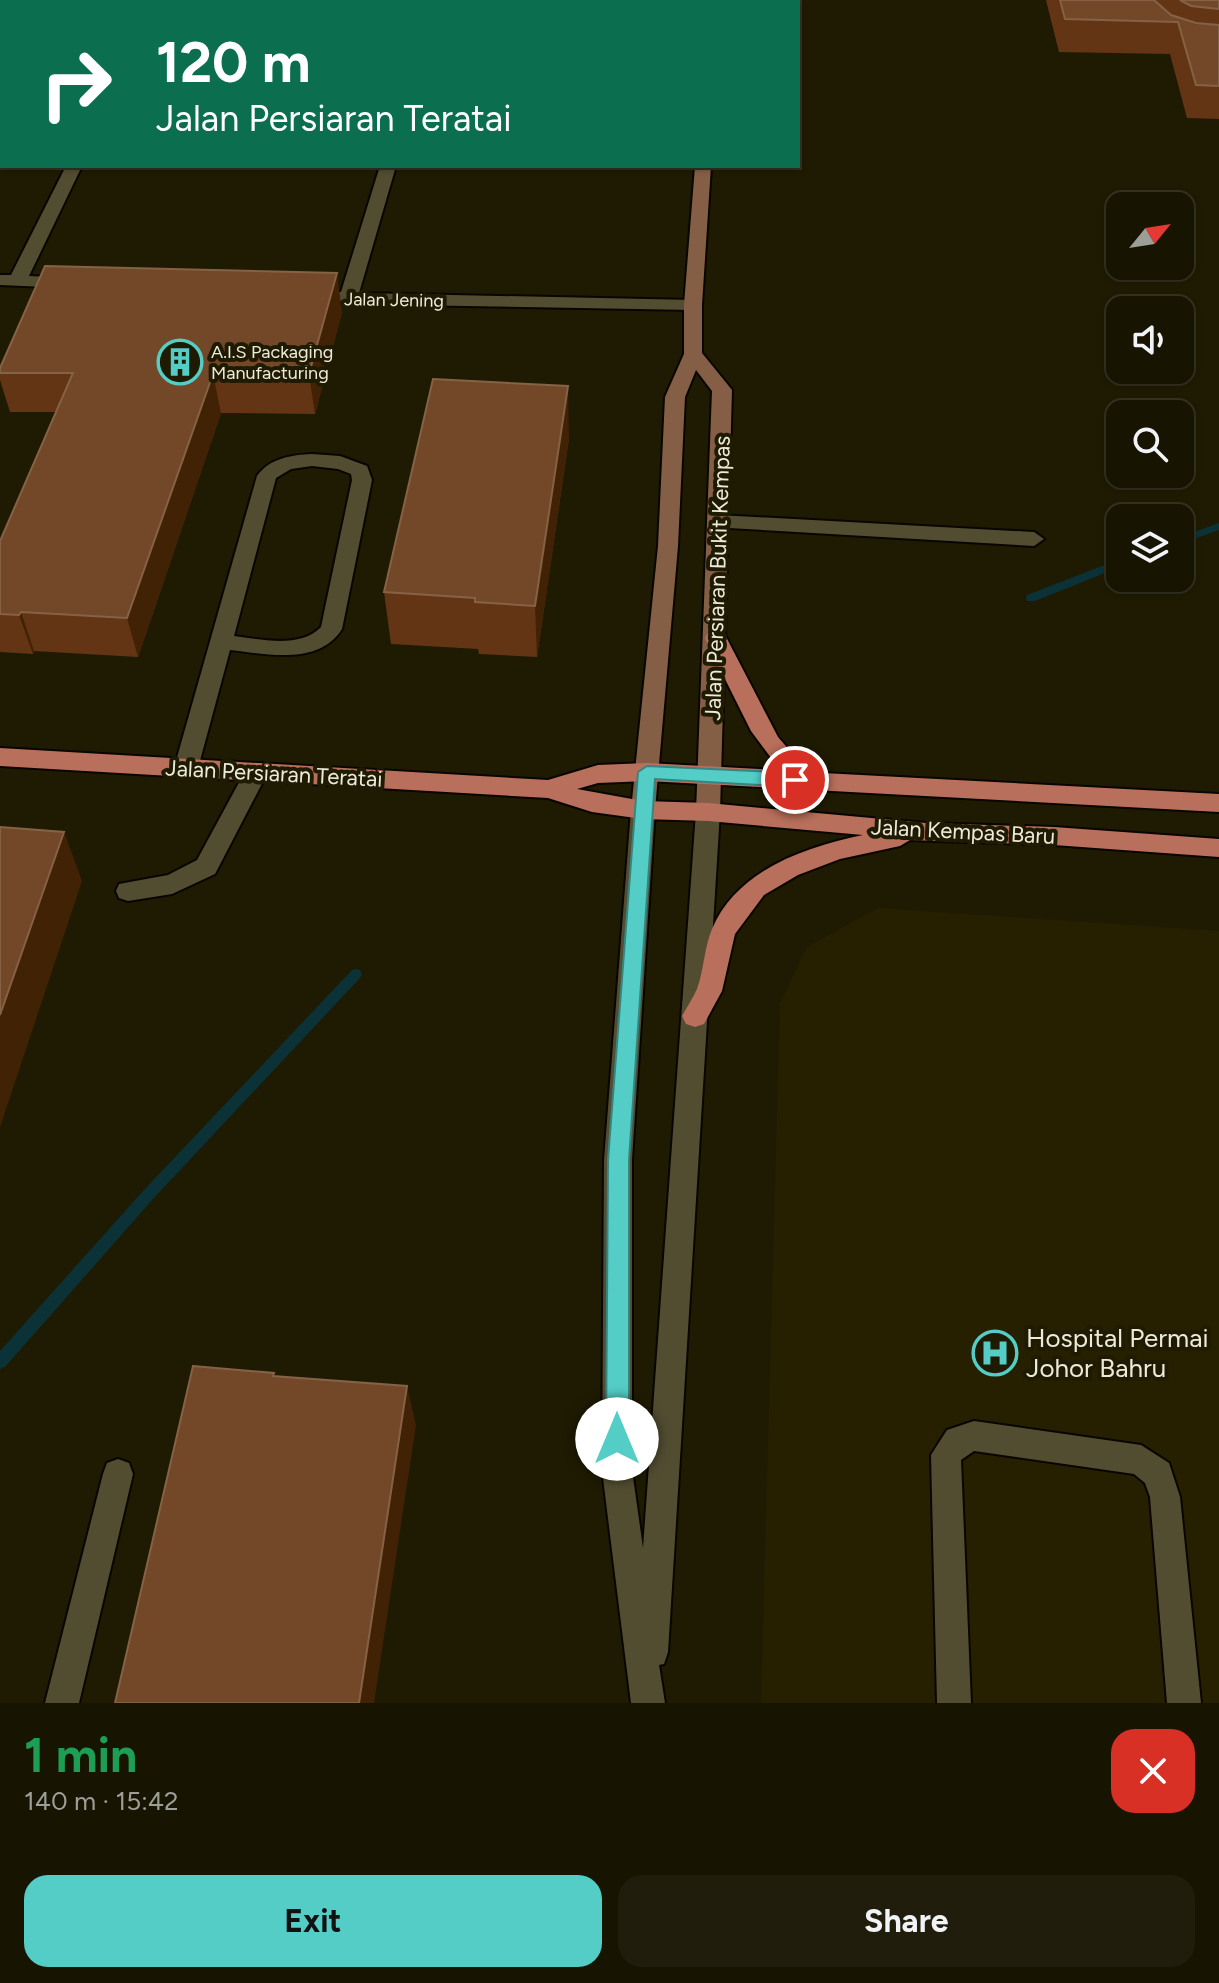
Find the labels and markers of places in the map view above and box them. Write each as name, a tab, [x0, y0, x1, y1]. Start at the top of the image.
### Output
building icon: A.I.S Packaging Manufacturing	[156, 338, 204, 386]
place label: A.I.S Packaging Manufacturing	[211, 341, 333, 384]
pin	[761, 746, 829, 814]
place label: Hospital Permai Johor Bahru	[1026, 1322, 1208, 1384]
hospital icon: Hospital Permai Johor Bahru	[971, 1329, 1019, 1377]

